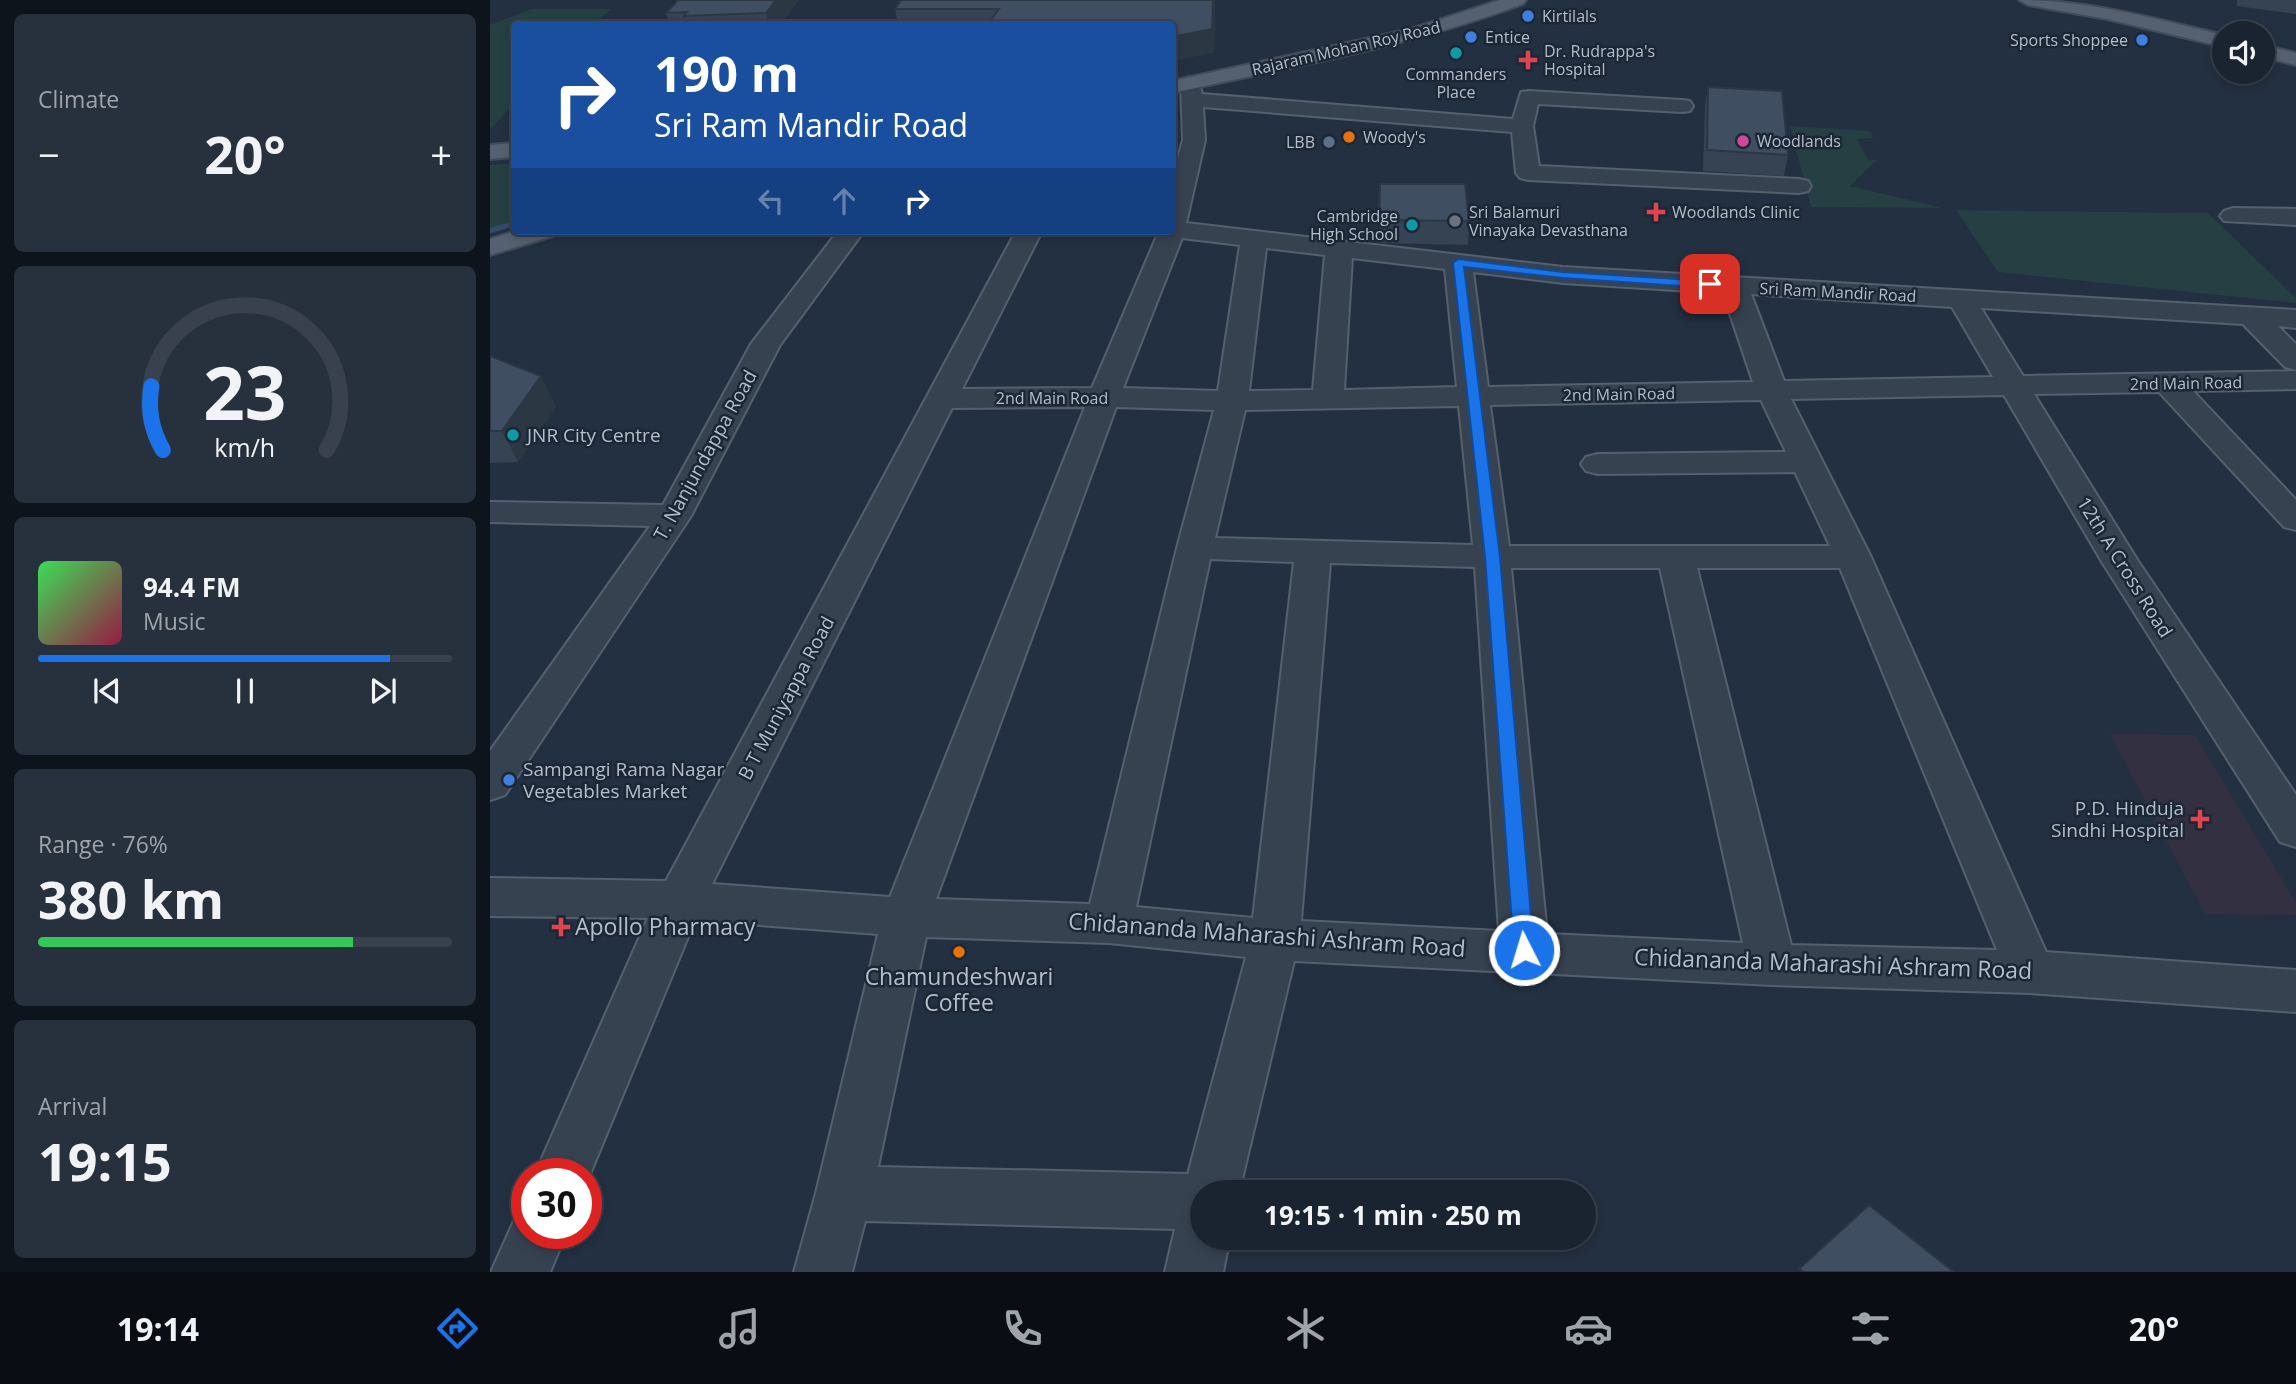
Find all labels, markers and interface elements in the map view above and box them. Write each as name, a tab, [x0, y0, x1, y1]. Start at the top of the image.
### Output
place label: Kirtilals	[1542, 5, 1597, 27]
marker: Kirtilals	[1520, 8, 1536, 24]
street label: Rajaram Mohan Roy Road	[1250, 16, 1442, 80]
map controls	[2212, 21, 2275, 84]
button: sound	[2212, 21, 2275, 84]
place label: Entice	[1485, 26, 1530, 48]
marker: Entice	[1463, 29, 1479, 45]
place label: Sports Shoppee	[2010, 29, 2128, 51]
marker: Sports Shoppee	[2134, 32, 2150, 48]
text: 190 m	[654, 40, 799, 106]
place label: Dr. Rudrappa's Hospital	[1544, 40, 1655, 80]
marker: Commanders Place	[1448, 45, 1464, 61]
icon: right	[539, 49, 630, 140]
marker: Dr. Rudrappa's Hospital	[1518, 50, 1538, 70]
place label: Commanders Place	[1406, 63, 1506, 103]
text: Climate	[38, 83, 119, 115]
text: Sri Ram Mandir Road	[654, 103, 968, 146]
text: 20°	[204, 118, 286, 189]
place label: Woody's	[1363, 126, 1426, 148]
text: −	[38, 128, 60, 180]
text: +	[430, 128, 452, 180]
marker: Woody's	[1341, 129, 1357, 145]
place label: Woodlands	[1757, 130, 1841, 152]
place label: LBB	[1286, 131, 1315, 153]
marker: Woodlands	[1735, 133, 1751, 149]
marker: LBB	[1321, 134, 1337, 150]
icon: left	[752, 182, 790, 220]
icon: ahead	[825, 182, 863, 220]
icon: right	[898, 182, 936, 220]
place label: Sri Balamuri Vinayaka Devasthana	[1469, 201, 1628, 241]
place label: Woodlands Clinic	[1672, 201, 1800, 223]
marker: Woodlands Clinic	[1646, 202, 1666, 222]
place label: Cambridge High School	[1310, 205, 1398, 245]
marker: Sri Balamuri Vinayaka Devasthana	[1447, 213, 1463, 229]
marker: Cambridge High School	[1404, 217, 1420, 233]
pin	[1680, 254, 1740, 314]
icon: arrive	[1691, 265, 1729, 303]
street label: Sri Ram Mandir Road	[1759, 277, 1917, 307]
text: 23	[203, 343, 287, 442]
street label: T. Nanjundappa Road	[647, 365, 763, 545]
street label: 2nd Main Road	[2130, 371, 2242, 395]
street label: 2nd Main Road	[1563, 382, 1675, 406]
street label: 2nd Main Road	[996, 387, 1108, 409]
place label: JNR City Centre	[525, 422, 661, 448]
marker: JNR City Centre	[505, 427, 521, 443]
text: km/h	[215, 430, 275, 464]
street label: 12th A Cross Road	[2071, 492, 2179, 642]
text: 94.4 FM	[143, 569, 241, 605]
text: Music	[143, 605, 206, 637]
street label: B T Muniyappa Road	[732, 612, 840, 784]
icon: previous	[88, 672, 126, 710]
icon: pause	[226, 672, 264, 710]
icon: next	[364, 672, 402, 710]
place label: Sampangi Rama Nagar Vegetables Market	[523, 756, 725, 804]
marker: Sampangi Rama Nagar Vegetables Market	[501, 772, 517, 788]
place label: P.D. Hinduja Sindhi Hospital	[2051, 795, 2184, 843]
marker: P.D. Hinduja Sindhi Hospital	[2190, 809, 2210, 829]
text: Range · 76%	[38, 828, 168, 860]
text: 380 km	[38, 863, 224, 934]
street label: Chidananda Maharashi Ashram Road	[1067, 904, 1467, 964]
place label: Apollo Pharmacy	[575, 910, 756, 942]
position arrow	[1487, 913, 1561, 987]
marker: Apollo Pharmacy	[553, 919, 569, 935]
street label: Chidananda Maharashi Ashram Road	[1633, 940, 2033, 986]
marker: Chamundeshwari Coffee	[951, 944, 967, 960]
place label: Chamundeshwari Coffee	[865, 960, 1053, 1018]
text: Arrival	[38, 1090, 107, 1122]
text: 19:15	[38, 1125, 172, 1196]
speed limit sign: 30	[511, 1158, 602, 1249]
text: 19:15 · 1 min · 250 m	[1264, 1197, 1522, 1233]
icon: directions	[433, 1304, 482, 1353]
icon: music	[715, 1304, 764, 1353]
icon: phone	[998, 1304, 1047, 1353]
icon: climate	[1281, 1304, 1330, 1353]
icon: car	[1564, 1304, 1613, 1353]
icon: filters	[1846, 1304, 1895, 1353]
text: 19:14	[117, 1307, 199, 1350]
text: 20°	[2129, 1307, 2179, 1350]

